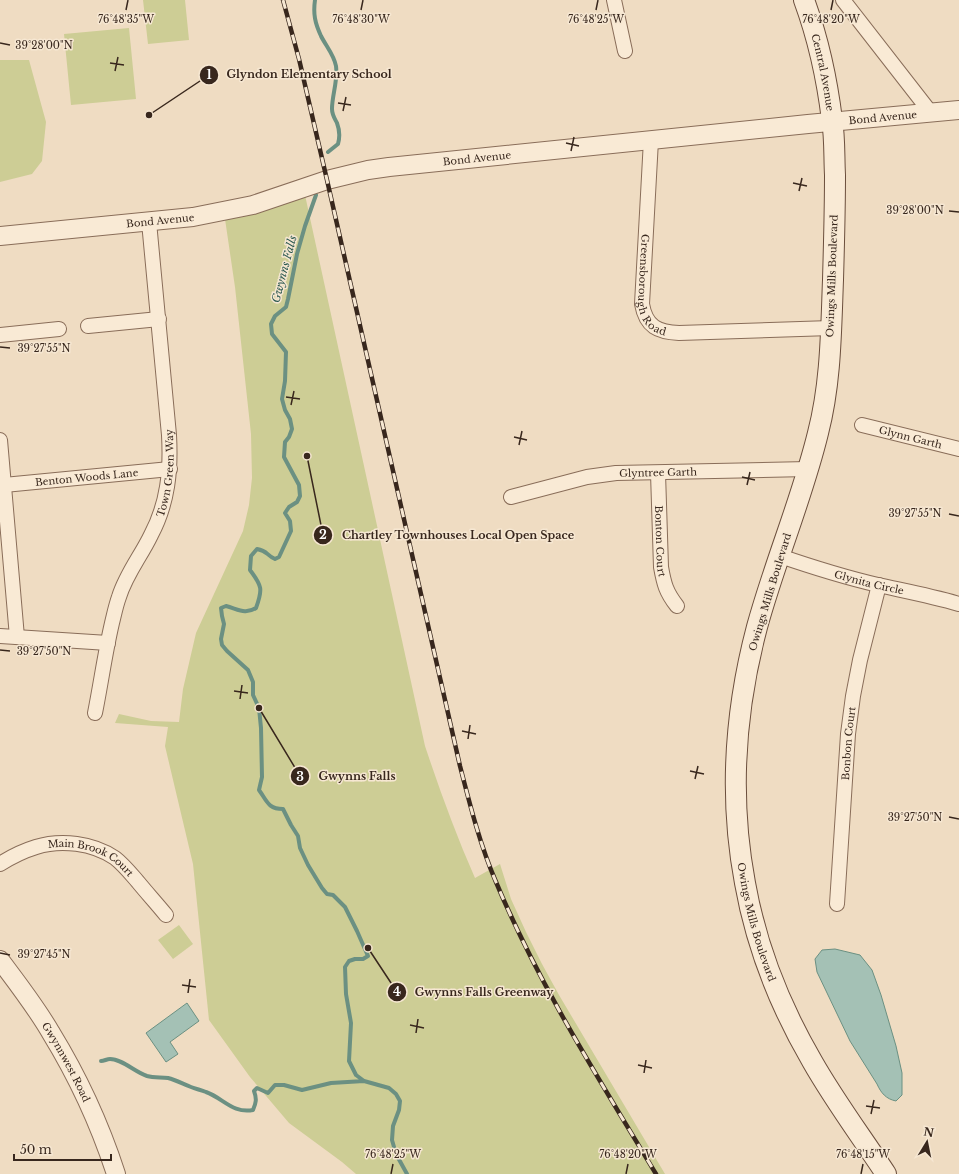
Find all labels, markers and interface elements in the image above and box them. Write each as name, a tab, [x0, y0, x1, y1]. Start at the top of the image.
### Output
text: 76°48'35"W	[98, 13, 154, 26]
text: 76°48'30"W	[332, 13, 390, 26]
text: 76°48'25"W	[568, 13, 624, 26]
text: 76°48'20"W	[802, 13, 860, 26]
street label: Central Avenue	[809, 32, 837, 112]
text: 39°28'00"N	[15, 39, 73, 52]
callout: Glyndon Elementary School	[199, 63, 400, 86]
text: 1	[206, 67, 212, 82]
text: Glyndon Elementary School	[226, 67, 392, 81]
street label: Bond Avenue	[848, 107, 918, 127]
street label: Bond Avenue	[442, 148, 512, 168]
text: 39°28'00"N	[886, 204, 944, 217]
street label: Bond Avenue	[126, 210, 195, 230]
street label: Owings Mills Boulevard	[823, 214, 841, 338]
water label: Gwynns Falls	[268, 234, 300, 304]
street label: Greensborough Road	[635, 234, 668, 338]
text: 39°27'55"N	[17, 342, 71, 355]
street label: Glynn Garth	[878, 423, 944, 451]
street label: Town Green Way	[153, 428, 176, 519]
street label: Glyntree Garth	[619, 465, 697, 479]
street label: Benton Woods Lane	[34, 466, 139, 488]
street label: Bonton Court	[653, 505, 669, 578]
text: 39°27'55"N	[888, 507, 942, 520]
callout: Chartley Townhouses Local Open Space	[313, 523, 582, 546]
text: 2	[319, 527, 327, 542]
text: Chartley Townhouses Local Open Space	[342, 528, 575, 542]
street label: Owings Mills Boulevard	[746, 531, 794, 653]
street label: Glynita Circle	[833, 567, 905, 597]
text: 39°27'50"N	[17, 645, 71, 658]
street label: Bonbon Court	[839, 706, 858, 781]
callout: Gwynns Falls	[290, 765, 404, 788]
text: 3	[296, 769, 304, 784]
text: Gwynns Falls	[318, 769, 396, 783]
text: 39°27'50"N	[888, 811, 942, 824]
street label: Main Brook Court	[47, 836, 137, 879]
street label: Owings Mills Boulevard	[735, 861, 779, 983]
text: 39°27'45"N	[17, 948, 71, 961]
callout: Gwynns Falls Greenway	[387, 981, 561, 1004]
text: 4	[393, 984, 401, 999]
text: Gwynns Falls Greenway	[415, 985, 554, 999]
street label: Gwynnwest Road	[39, 1020, 93, 1104]
north arrow	[907, 1122, 947, 1162]
text: N	[922, 1124, 936, 1140]
scale bar	[14, 1136, 111, 1162]
text: 50 m	[20, 1142, 52, 1157]
text: 76°48'25"W	[365, 1148, 421, 1161]
text: 76°48'20"W	[599, 1148, 657, 1161]
text: 76°48'15"W	[836, 1148, 890, 1161]

